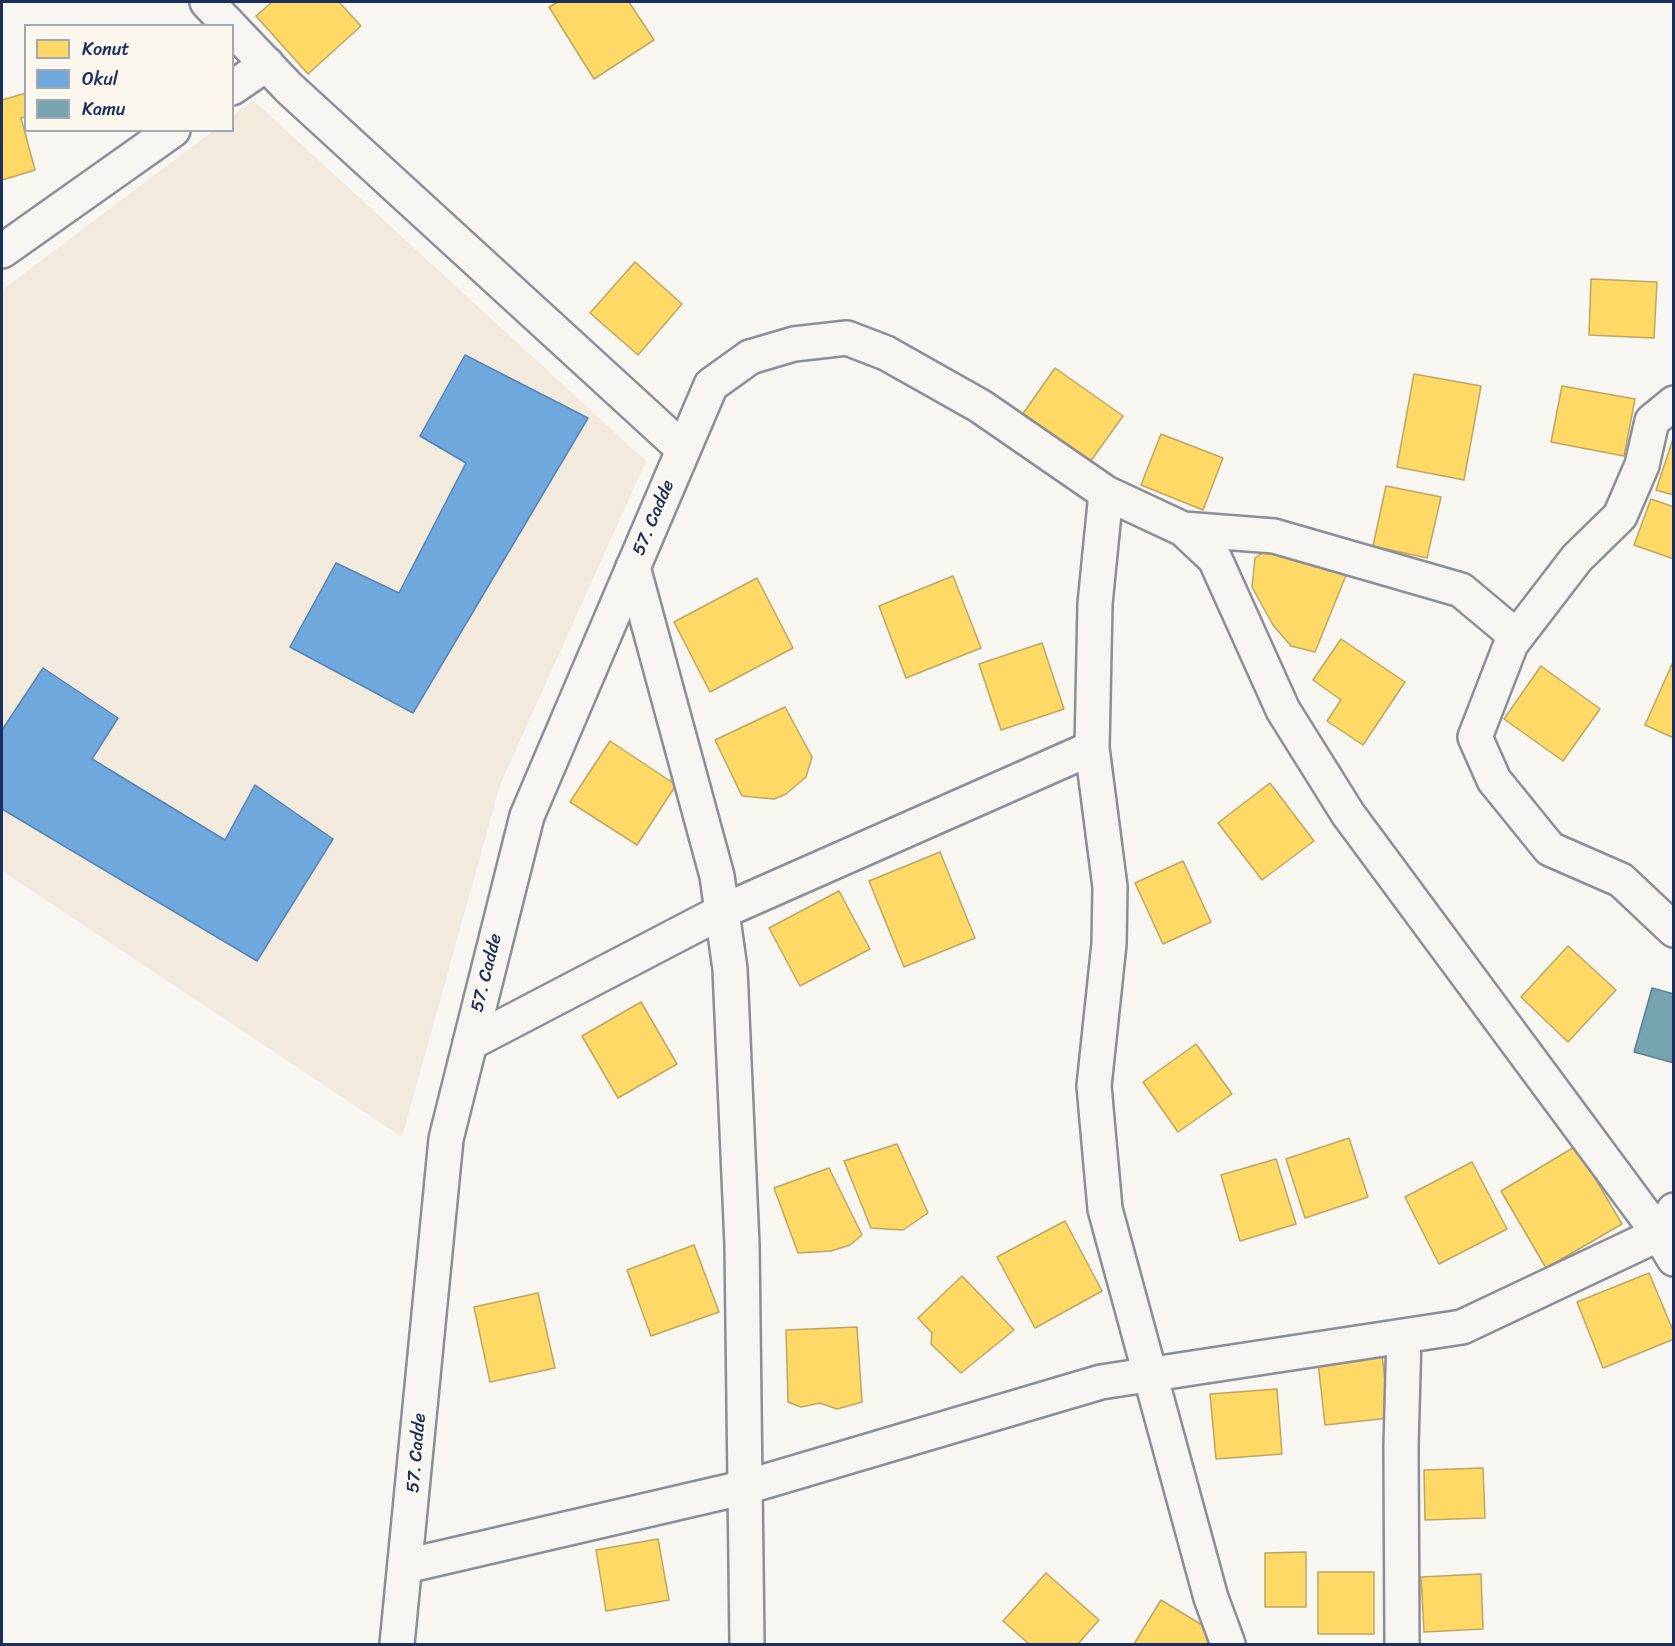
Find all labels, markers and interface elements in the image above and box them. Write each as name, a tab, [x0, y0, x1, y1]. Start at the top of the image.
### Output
legend	[24, 24, 234, 132]
text: Konut	[82, 33, 129, 65]
text: Okul	[82, 63, 118, 95]
text: Kamu	[82, 93, 125, 125]
street label: 57. Cadde	[628, 477, 680, 559]
street label: 57. Cadde	[467, 932, 507, 1014]
street label: 57. Cadde	[403, 1412, 431, 1494]

